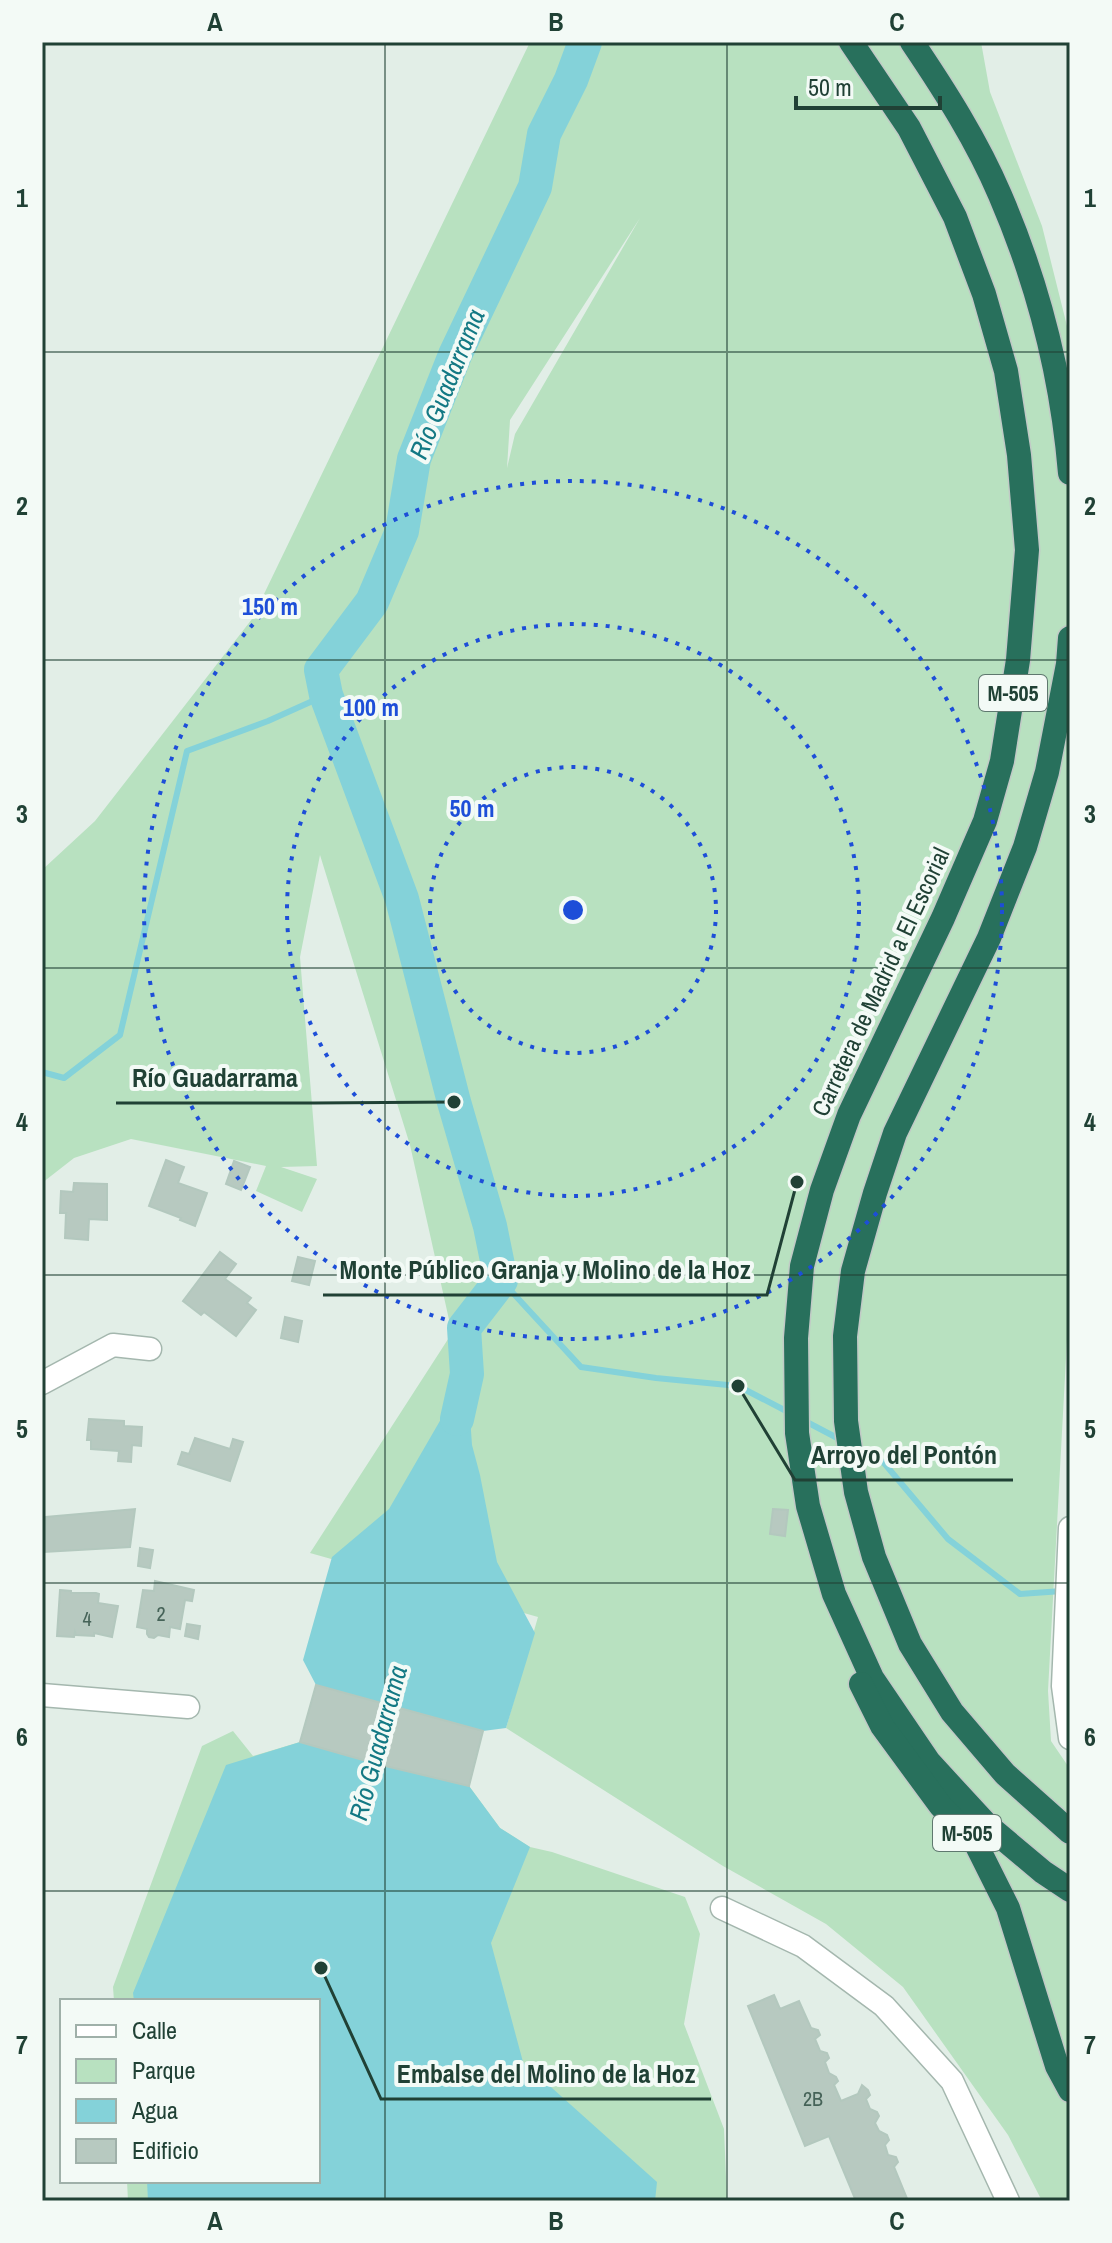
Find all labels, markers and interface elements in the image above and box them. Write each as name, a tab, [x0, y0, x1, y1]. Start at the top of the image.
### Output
text: A	[207, 4, 223, 39]
text: B	[548, 4, 564, 39]
text: C	[889, 4, 905, 39]
scale bar	[796, 60, 940, 110]
text: 50 m	[808, 71, 852, 103]
text: 1	[16, 180, 28, 215]
text: 1	[1084, 180, 1096, 215]
water label: Río Guadarrama	[401, 304, 493, 464]
text: 2	[16, 488, 28, 523]
text: 2	[1084, 488, 1096, 523]
text: 150 m	[242, 590, 298, 622]
road number: M-505	[979, 675, 1047, 711]
text: 100 m	[343, 691, 399, 723]
text: 50 m	[450, 792, 494, 824]
text: 3	[16, 796, 28, 831]
text: 3	[1084, 796, 1096, 831]
street label: Carretera de Madrid a El Escorial	[804, 842, 957, 1121]
centre of rings	[559, 896, 587, 924]
callout: Río Guadarrama	[116, 1053, 314, 1103]
text: Río Guadarrama	[132, 1060, 298, 1095]
text: 4	[16, 1104, 28, 1139]
text: 4	[1084, 1104, 1096, 1139]
callout: Monte Público Granja y Molino de la Hoz	[323, 1245, 767, 1295]
text: Monte Público Granja y Molino de la Hoz	[339, 1252, 751, 1287]
text: 5	[16, 1411, 28, 1446]
text: 5	[1084, 1411, 1096, 1446]
callout: Arroyo del Pontón	[795, 1430, 1013, 1480]
text: Arroyo del Pontón	[811, 1437, 997, 1472]
house number: 2	[156, 1600, 166, 1627]
house number: 4	[82, 1605, 92, 1632]
water label: Río Guadarrama	[340, 1662, 415, 1824]
text: 6	[16, 1719, 28, 1754]
text: 6	[1084, 1719, 1096, 1754]
road number: M-505	[933, 1815, 1001, 1851]
legend	[60, 1999, 320, 2183]
text: Calle	[132, 2014, 177, 2046]
text: 7	[16, 2027, 28, 2062]
text: 7	[1084, 2027, 1096, 2062]
callout: Embalse del Molino de la Hoz	[381, 2049, 711, 2099]
text: Parque	[132, 2054, 195, 2086]
text: Embalse del Molino de la Hoz	[397, 2056, 696, 2091]
house number: 2B	[803, 2085, 823, 2112]
text: Agua	[131, 2094, 178, 2126]
text: Edificio	[132, 2134, 199, 2166]
text: A	[207, 2203, 223, 2238]
text: B	[548, 2203, 564, 2238]
text: C	[889, 2203, 905, 2238]

